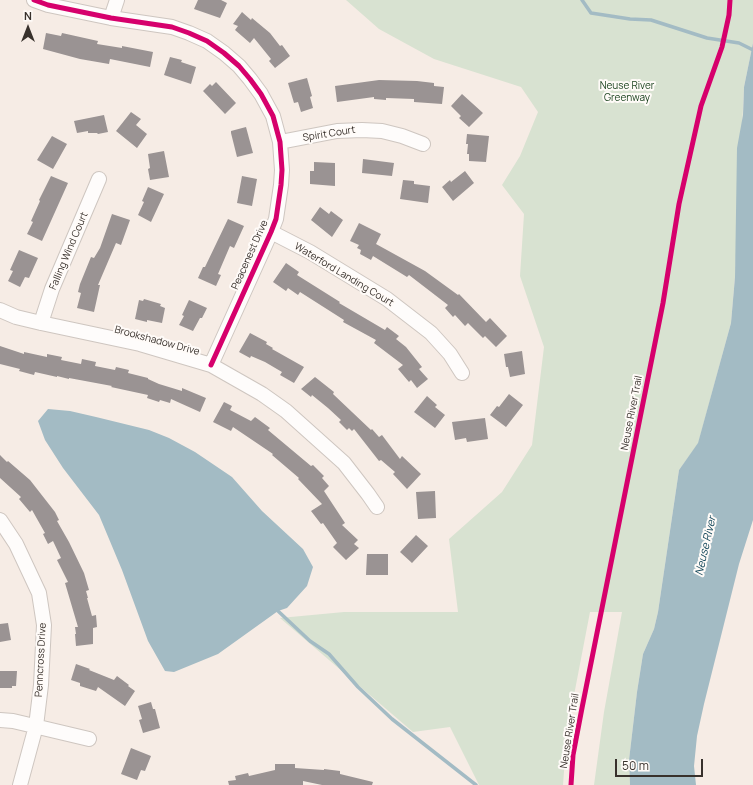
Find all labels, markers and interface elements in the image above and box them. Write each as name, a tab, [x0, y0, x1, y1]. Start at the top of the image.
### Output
north arrow	[8, 8, 48, 48]
text: N	[24, 8, 32, 23]
park label: Neuse River Greenway	[600, 80, 654, 104]
street label: Spirit Court	[302, 124, 356, 144]
street label: Falling Wind Court	[47, 210, 91, 292]
street label: Peacenest Drive	[229, 218, 271, 292]
street label: Waterford Landing Court	[292, 241, 396, 309]
street label: Brookshadow Drive	[113, 324, 201, 358]
street label: Neuse River Trail	[619, 375, 645, 451]
water label: Neuse River	[693, 515, 719, 577]
street label: Penncross Drive	[33, 623, 49, 697]
street label: Neuse River Trail	[558, 693, 582, 769]
scale bar	[617, 751, 705, 777]
text: 50 m	[622, 757, 649, 774]

